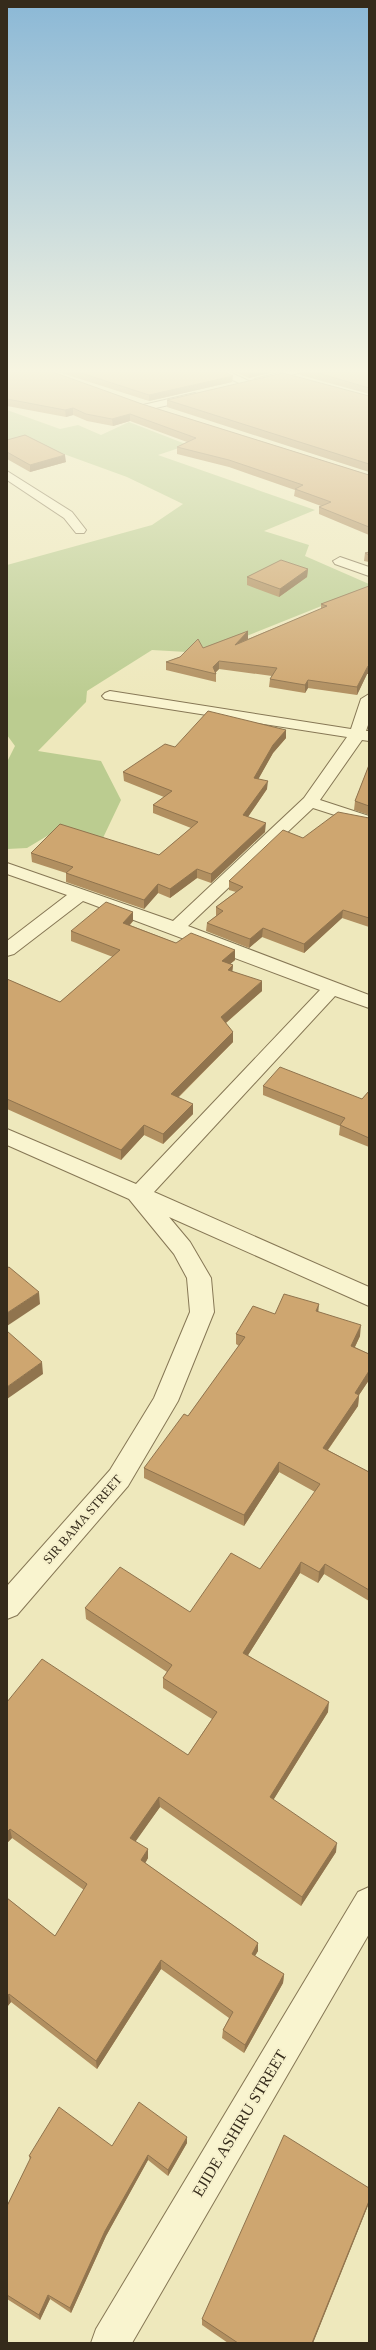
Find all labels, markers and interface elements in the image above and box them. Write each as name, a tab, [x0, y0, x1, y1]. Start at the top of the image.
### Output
street label: SIR BAMA STREET	[40, 1472, 125, 1567]
street label: EJIDE ASHIRU STREET	[189, 2047, 290, 2200]

